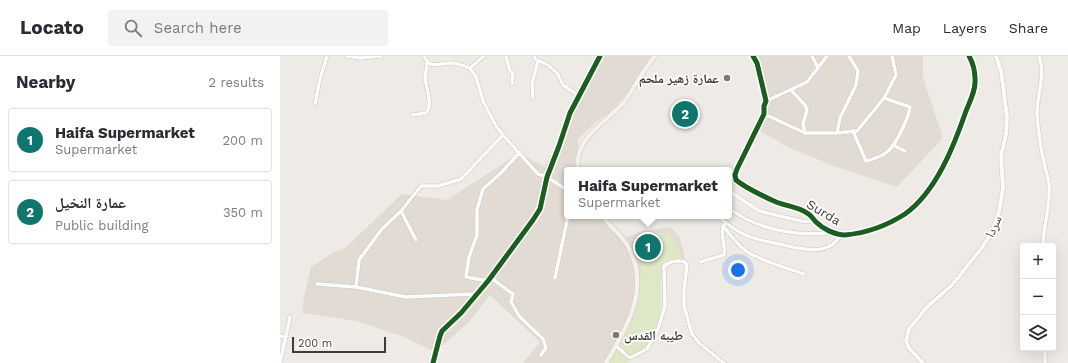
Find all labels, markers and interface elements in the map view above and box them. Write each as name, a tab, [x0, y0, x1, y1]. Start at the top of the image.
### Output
search box	[108, 10, 388, 46]
text: Locato	[20, 16, 84, 39]
icon: search	[122, 17, 144, 39]
text: Search here	[154, 19, 242, 37]
text: Map	[892, 20, 921, 36]
text: Layers	[943, 20, 987, 36]
text: Share	[1009, 20, 1048, 36]
place label: عمارة زهير ملحم	[639, 71, 719, 88]
text: Nearby	[16, 72, 75, 92]
marker: عمارة زهير ملحم	[722, 73, 732, 83]
text: 2 results	[209, 75, 264, 90]
pin: 2	[672, 99, 698, 129]
text: Haifa Supermarket	[55, 124, 195, 142]
text: 1	[27, 133, 33, 148]
text: 200 m	[222, 133, 263, 148]
text: Supermarket	[55, 142, 137, 157]
popup	[564, 167, 732, 219]
text: Haifa Supermarket	[578, 177, 718, 195]
text: عمارة النخيل	[55, 194, 126, 212]
text: Supermarket	[578, 195, 660, 210]
street label: Surda	[804, 196, 844, 229]
text: 2	[26, 205, 34, 220]
text: 350 m	[223, 205, 263, 220]
street label: سردا	[982, 213, 1006, 240]
text: Public building	[55, 218, 148, 233]
pin: 1	[635, 232, 661, 262]
map controls	[1020, 243, 1056, 351]
button: +	[1020, 243, 1056, 279]
your location	[728, 260, 748, 280]
button: −	[1020, 279, 1056, 315]
button: layers	[1020, 315, 1056, 351]
place label: طيبه القدس	[624, 328, 683, 344]
marker: طيبه القدس	[611, 330, 621, 340]
scale bar	[292, 335, 386, 354]
text: 200 m	[298, 337, 332, 350]

